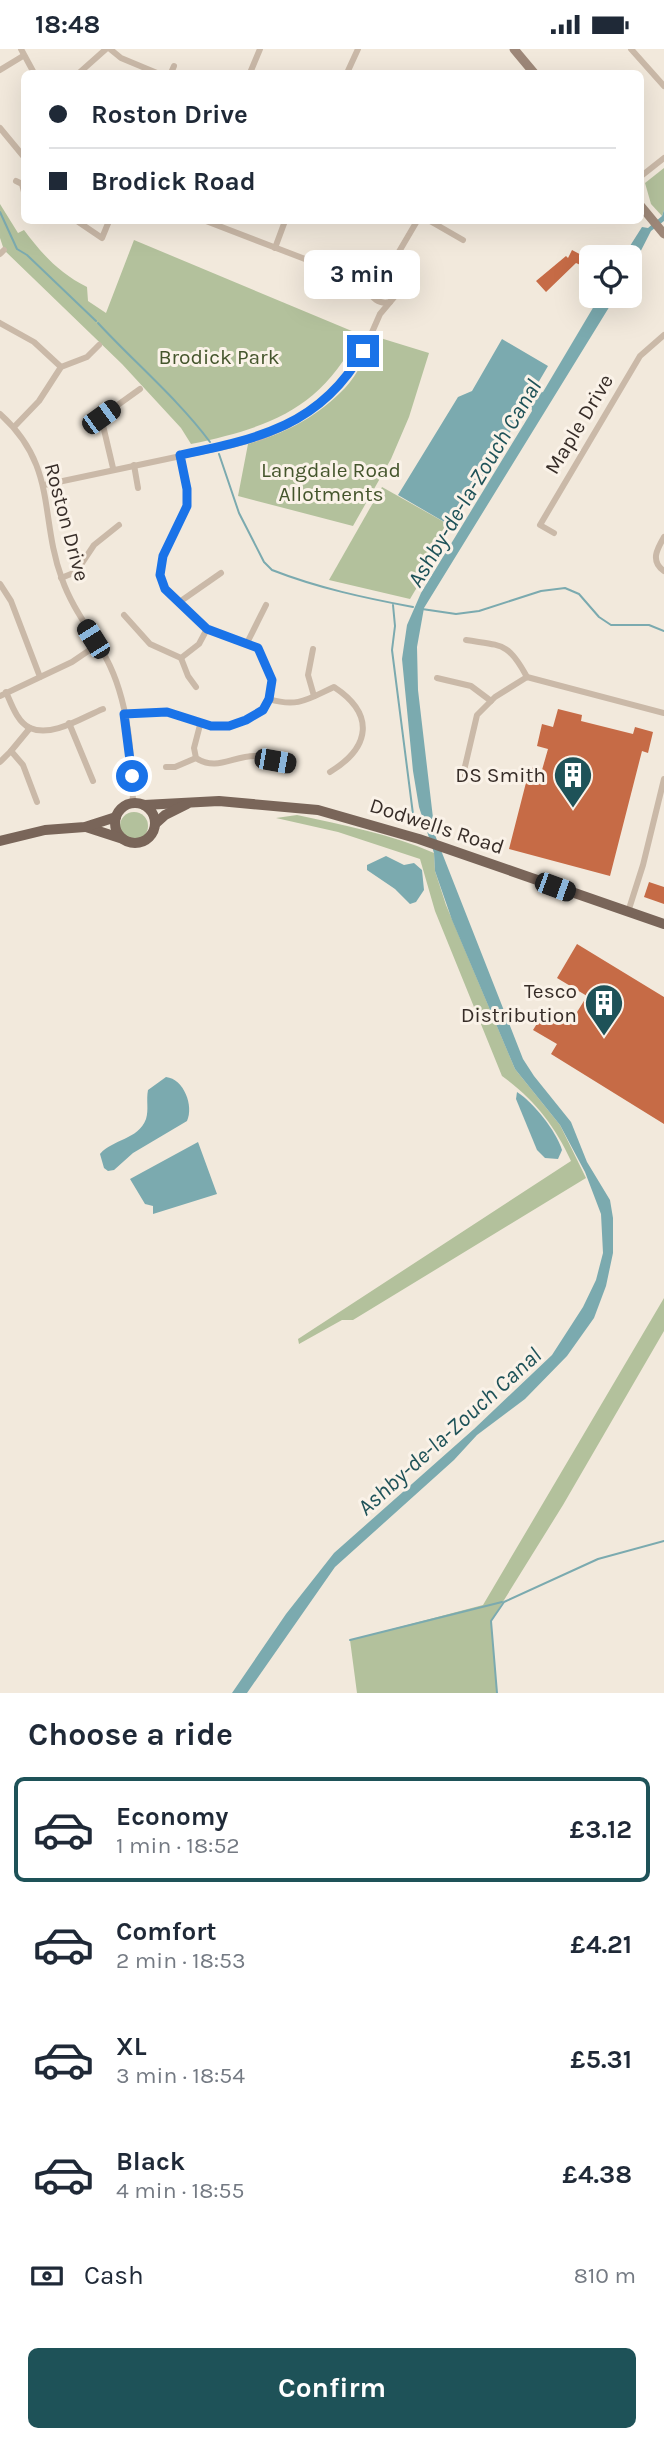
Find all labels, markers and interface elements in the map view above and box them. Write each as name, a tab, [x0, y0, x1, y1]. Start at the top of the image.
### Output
text: 18:48	[35, 9, 100, 40]
text: Roston Drive	[91, 99, 248, 130]
text: Brodick Road	[91, 166, 256, 197]
map controls	[579, 245, 642, 308]
button: locate	[579, 245, 642, 308]
callout: 3 min	[305, 250, 421, 299]
text: 3 min	[330, 261, 394, 288]
route end	[347, 335, 379, 367]
park label: Brodick Park	[158, 345, 280, 369]
street label: Maple Drive	[540, 370, 618, 478]
water label: Ashby-de-la-Zouch Canal	[402, 374, 547, 592]
car	[78, 396, 125, 438]
park label: Langdale Road Allotments	[261, 458, 401, 506]
street label: Roston Drive	[40, 460, 94, 584]
car	[73, 616, 114, 662]
car	[253, 747, 298, 775]
building icon: DS Smith	[552, 754, 594, 809]
route start	[116, 760, 148, 792]
place label: DS Smith	[455, 763, 546, 787]
street label: Dodwells Road	[367, 793, 507, 859]
car	[532, 870, 579, 904]
place label: Tesco Distribution	[461, 979, 577, 1027]
building icon: Tesco Distribution	[583, 982, 625, 1037]
water label: Ashby-de-la-Zouch Canal	[352, 1342, 547, 1521]
text: Choose a ride	[28, 1716, 233, 1753]
icon: car	[32, 1798, 95, 1861]
text: Economy	[116, 1801, 228, 1832]
text: £3.12	[570, 1814, 632, 1845]
text: 1 min · 18:52	[116, 1832, 240, 1859]
icon: car	[32, 1913, 95, 1976]
text: Comfort	[116, 1916, 217, 1947]
text: £4.21	[570, 1929, 632, 1960]
text: 2 min · 18:53	[116, 1947, 246, 1974]
icon: car	[32, 2028, 95, 2091]
text: XL	[116, 2031, 147, 2062]
text: £5.31	[570, 2044, 632, 2075]
text: 3 min · 18:54	[116, 2062, 245, 2089]
icon: car	[32, 2143, 95, 2206]
text: Black	[116, 2146, 185, 2177]
text: £4.38	[562, 2159, 632, 2190]
text: 4 min · 18:55	[116, 2177, 245, 2204]
icon: cash	[28, 2257, 66, 2295]
text: Cash	[84, 2260, 144, 2291]
text: 810 m	[574, 2262, 636, 2289]
button: Confirm	[28, 2348, 636, 2428]

